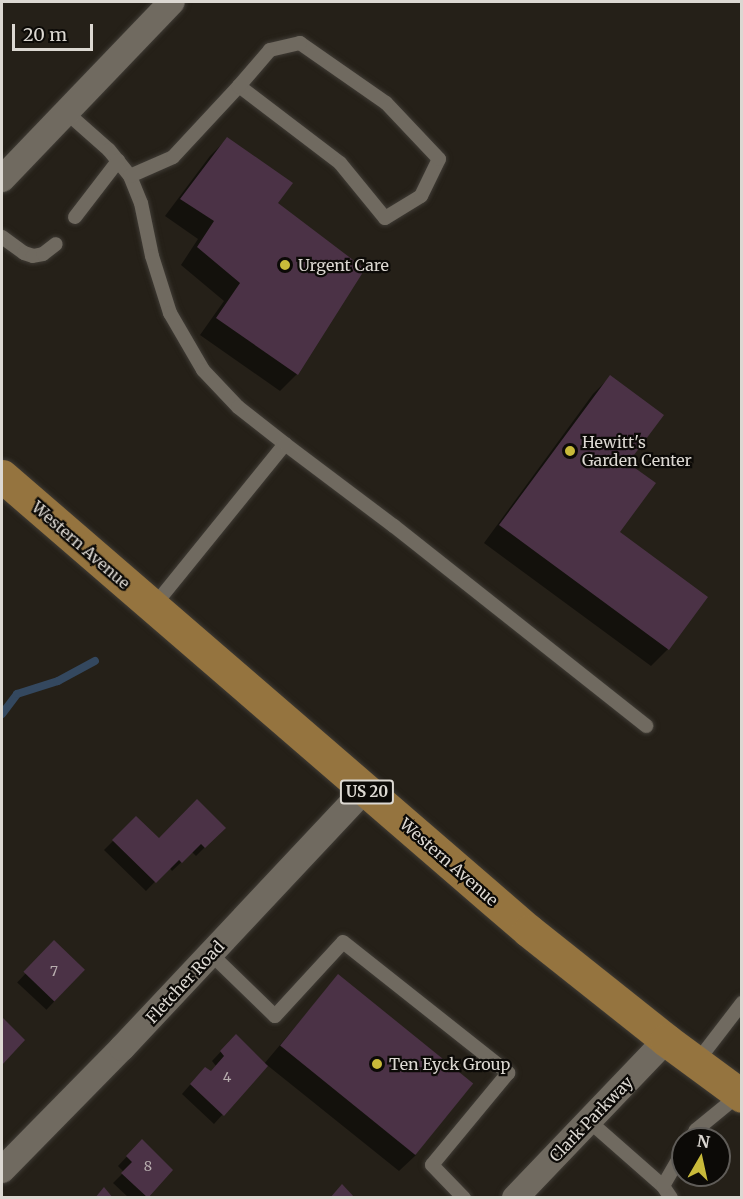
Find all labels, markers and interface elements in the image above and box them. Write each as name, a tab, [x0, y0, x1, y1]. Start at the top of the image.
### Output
scale bar	[15, 12, 96, 50]
text: 20 m	[23, 23, 67, 46]
place label: Urgent Care	[298, 255, 389, 275]
marker: Urgent Care	[276, 256, 294, 274]
place label: Hewitt's Garden Center	[582, 432, 692, 470]
marker: Hewitt's Garden Center	[563, 444, 577, 458]
street label: Western Avenue	[28, 497, 134, 593]
road number: US 20	[338, 780, 395, 804]
street label: Western Avenue	[396, 814, 502, 910]
street label: Fletcher Road	[142, 937, 228, 1027]
house number: 7	[50, 963, 58, 979]
place label: Ten Eyck Group	[389, 1054, 510, 1074]
marker: Ten Eyck Group	[370, 1057, 384, 1071]
house number: 4	[223, 1069, 231, 1085]
street label: Clark Parkway	[545, 1072, 637, 1166]
north arrow	[671, 1127, 731, 1187]
text: N	[696, 1130, 711, 1152]
house number: 8	[144, 1158, 152, 1174]

